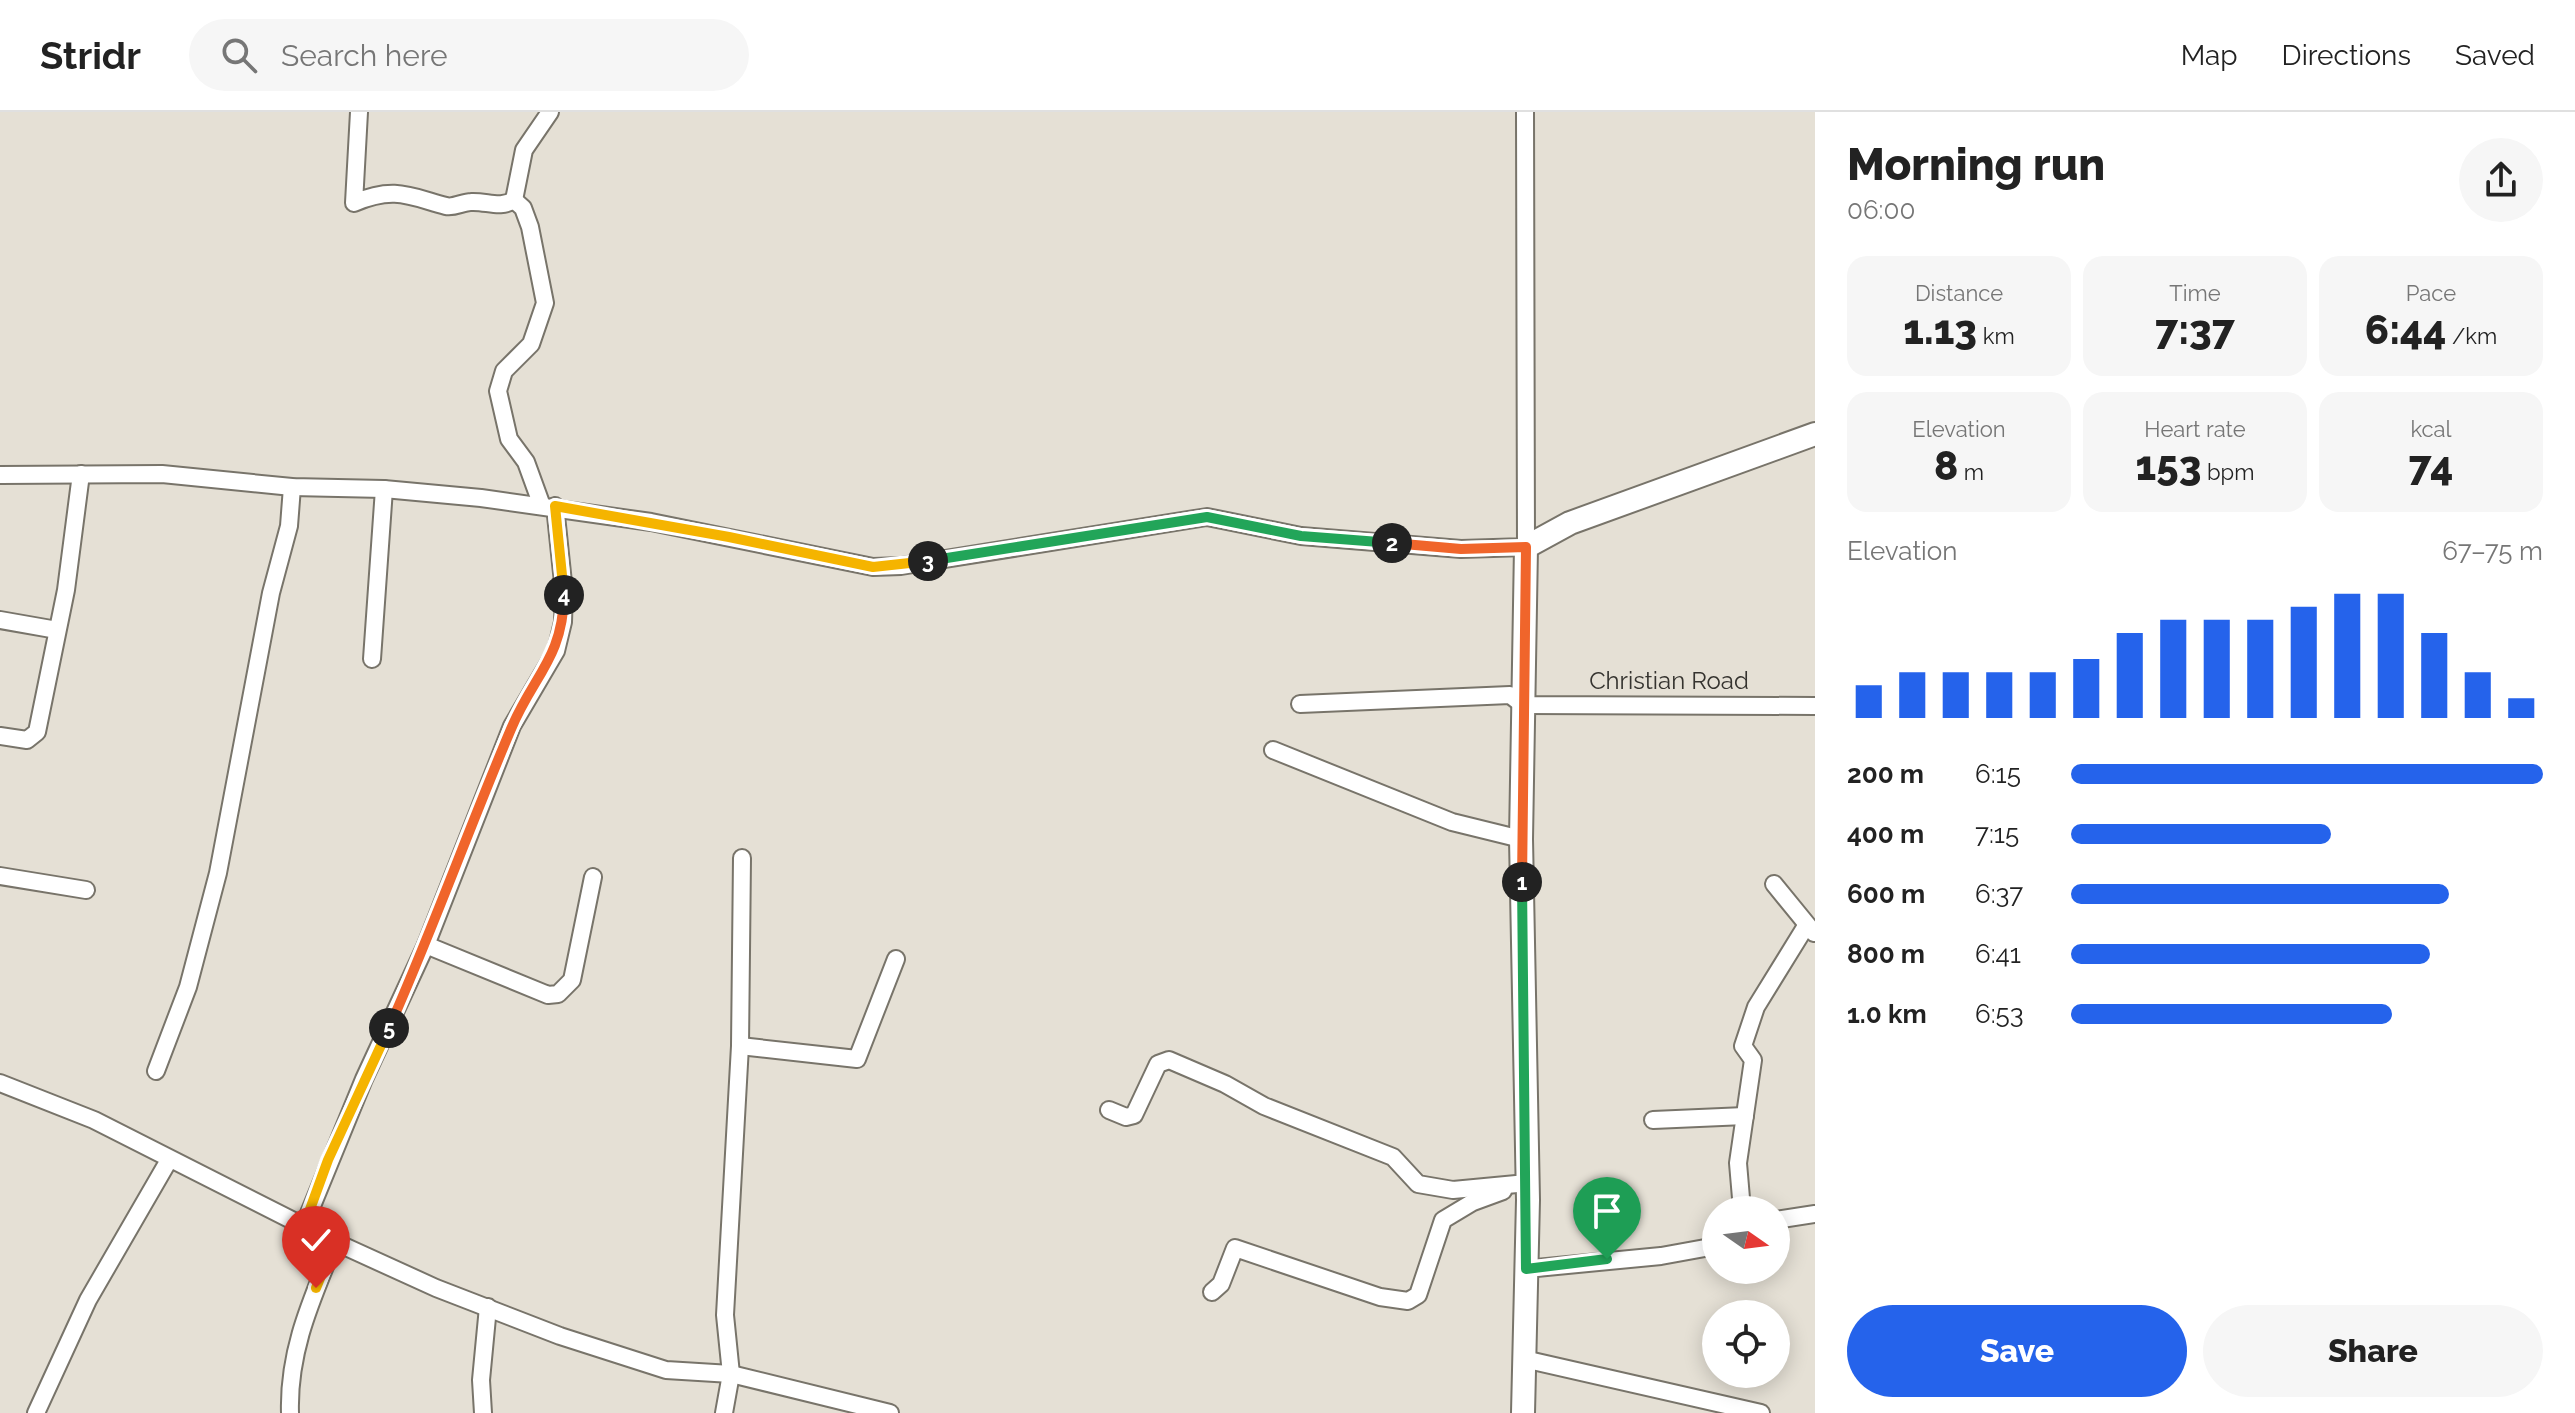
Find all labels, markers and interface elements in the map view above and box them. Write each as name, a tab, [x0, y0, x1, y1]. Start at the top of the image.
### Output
search box	[189, 19, 749, 91]
text: Stridr	[40, 33, 141, 78]
icon: search	[217, 33, 261, 77]
text: Search here	[281, 38, 448, 73]
text: Map	[2181, 39, 2238, 72]
text: Directions	[2282, 39, 2411, 72]
text: Saved	[2455, 39, 2535, 72]
button: share	[2459, 138, 2543, 222]
text: Morning run	[1847, 139, 2105, 190]
text: 06:00	[1847, 195, 1915, 225]
text: Distance	[1915, 280, 2003, 306]
text: Time	[2169, 280, 2221, 306]
text: Pace	[2406, 280, 2456, 306]
text: 1.13	[1903, 306, 1977, 353]
text: 7:37	[2155, 306, 2235, 353]
text: 6:44	[2365, 306, 2446, 353]
text: km	[1977, 323, 2015, 349]
text: /km	[2446, 323, 2497, 349]
text: Elevation	[1912, 416, 2006, 442]
text: Heart rate	[2144, 416, 2246, 442]
text: kcal	[2410, 416, 2452, 442]
text: 8	[1934, 442, 1958, 489]
text: 153	[2136, 442, 2201, 489]
text: 74	[2409, 442, 2453, 489]
text: m	[1958, 459, 1984, 485]
text: bpm	[2201, 459, 2254, 485]
pin: 2	[1372, 523, 1412, 563]
text: 2	[1386, 530, 1398, 556]
text: Elevation	[1847, 536, 1957, 566]
text: 67–75 m	[2442, 536, 2543, 566]
pin: 3	[908, 541, 948, 581]
text: 3	[922, 548, 934, 574]
pin: 4	[544, 575, 584, 615]
text: 4	[558, 582, 570, 608]
street label: Christian Road	[1589, 666, 1749, 695]
text: 200 m	[1847, 759, 1924, 789]
text: 6:15	[1975, 759, 2021, 789]
text: 400 m	[1847, 819, 1924, 849]
text: 7:15	[1975, 819, 2019, 849]
pin: 1	[1502, 862, 1542, 902]
text: 1	[1517, 869, 1527, 895]
text: 600 m	[1847, 879, 1925, 909]
text: 6:37	[1975, 879, 2023, 909]
text: 800 m	[1847, 939, 1925, 969]
text: 6:41	[1975, 939, 2021, 969]
text: 1.0 km	[1847, 999, 1927, 1029]
text: 6:53	[1975, 999, 2024, 1029]
pin: 5	[369, 1008, 409, 1048]
text: 5	[383, 1015, 395, 1041]
pin	[1573, 1177, 1641, 1259]
icon: arrive	[1585, 1189, 1629, 1233]
north arrow	[1702, 1196, 1790, 1284]
map controls	[1702, 1196, 1790, 1388]
pin	[282, 1206, 350, 1288]
icon: check	[294, 1218, 338, 1262]
button: locate	[1702, 1300, 1790, 1388]
button: Save	[1847, 1305, 2187, 1397]
button: Share	[2203, 1305, 2543, 1397]

